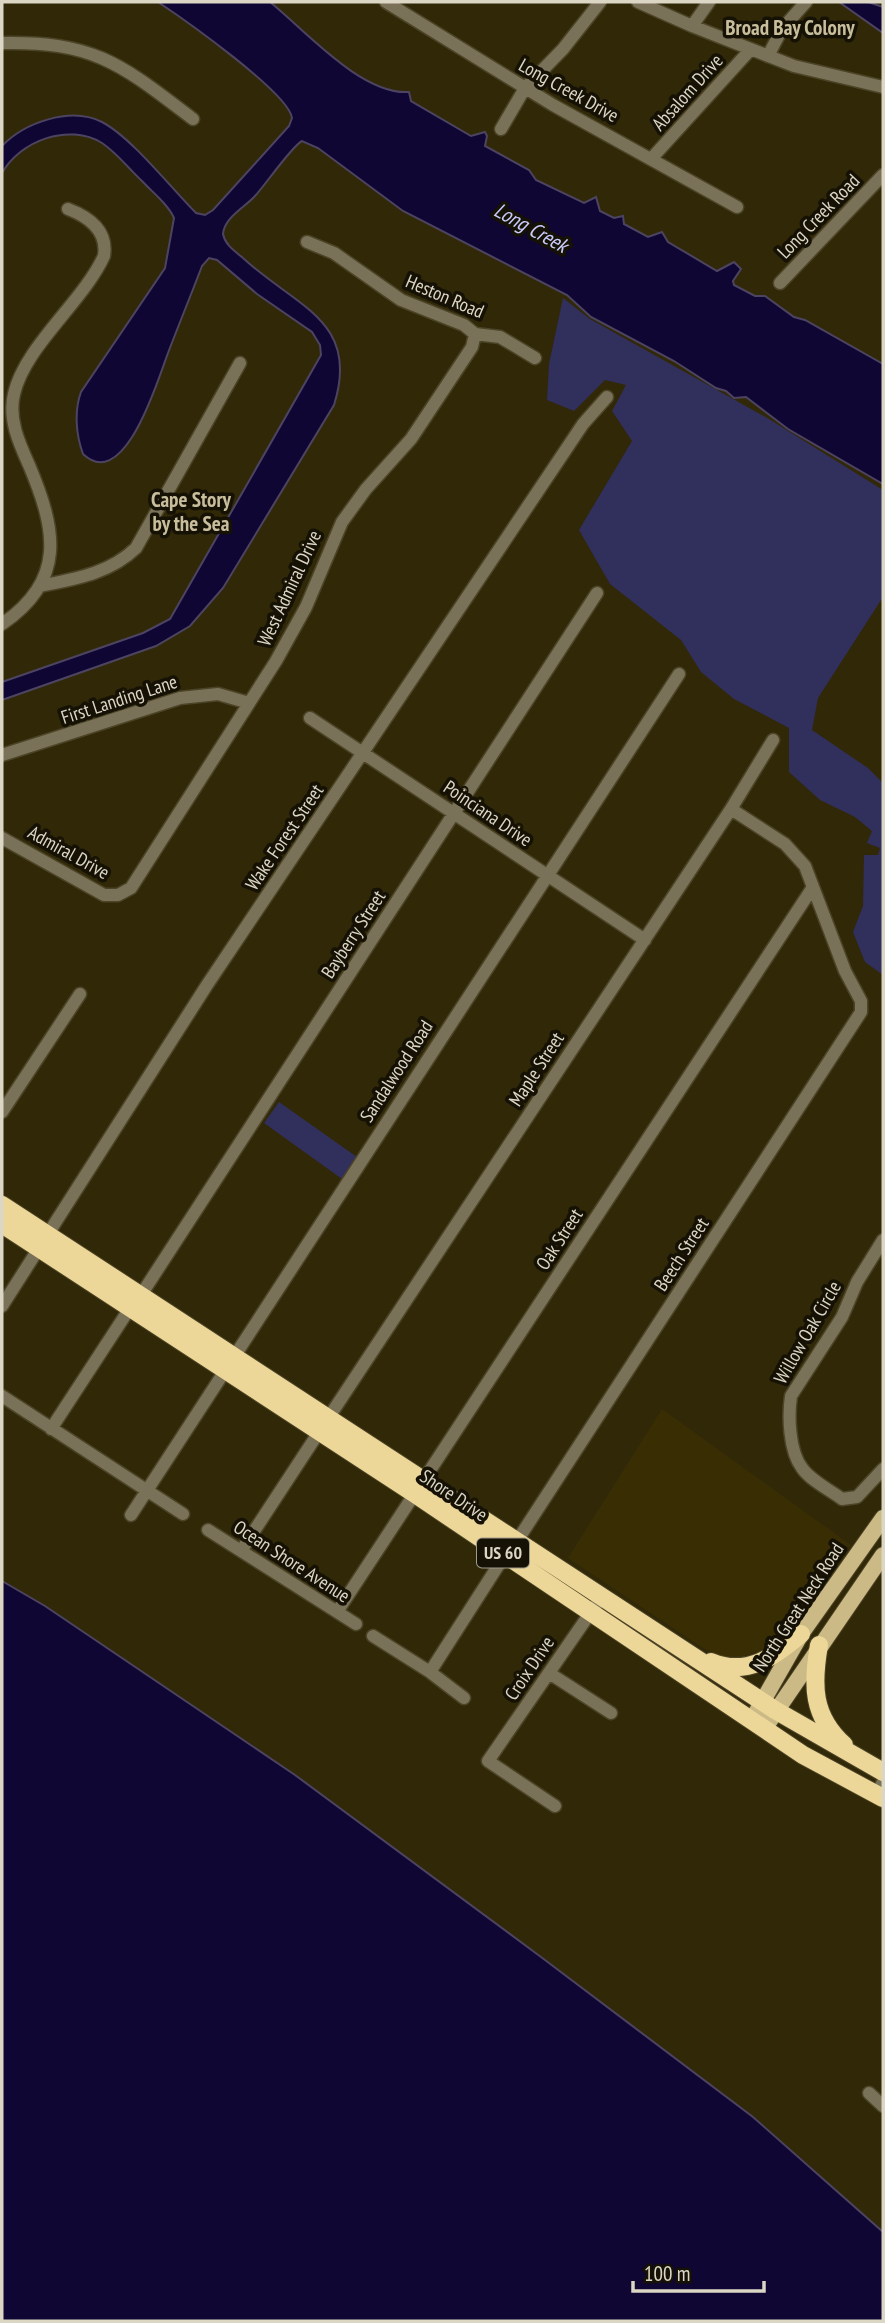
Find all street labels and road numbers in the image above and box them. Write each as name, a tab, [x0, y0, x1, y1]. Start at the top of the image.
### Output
street label: Absalom Drive	[646, 49, 728, 135]
street label: Long Creek Drive	[515, 53, 623, 127]
street label: Long Creek Road	[772, 169, 864, 263]
street label: Heston Road	[402, 269, 488, 323]
street label: West Admiral Drive	[252, 526, 326, 650]
street label: First Landing Lane	[58, 669, 180, 729]
street label: Poinciana Drive	[439, 775, 537, 851]
street label: Wake Forest Street	[240, 779, 329, 895]
street label: Admiral Drive	[24, 820, 114, 884]
street label: Bayberry Street	[316, 885, 391, 983]
street label: Sandalwood Road	[354, 1016, 438, 1126]
street label: Maple Street	[503, 1027, 569, 1111]
street label: Oak Street	[530, 1203, 588, 1274]
street label: Beech Street	[648, 1212, 714, 1295]
street label: Willow Oak Circle	[768, 1276, 846, 1388]
street label: Shore Drive	[416, 1464, 492, 1526]
street label: Ocean Shore Avenue	[229, 1514, 355, 1608]
road number: US 60	[477, 1538, 529, 1568]
street label: North Great Neck Road	[747, 1538, 849, 1676]
street label: Croix Drive	[499, 1631, 559, 1705]

